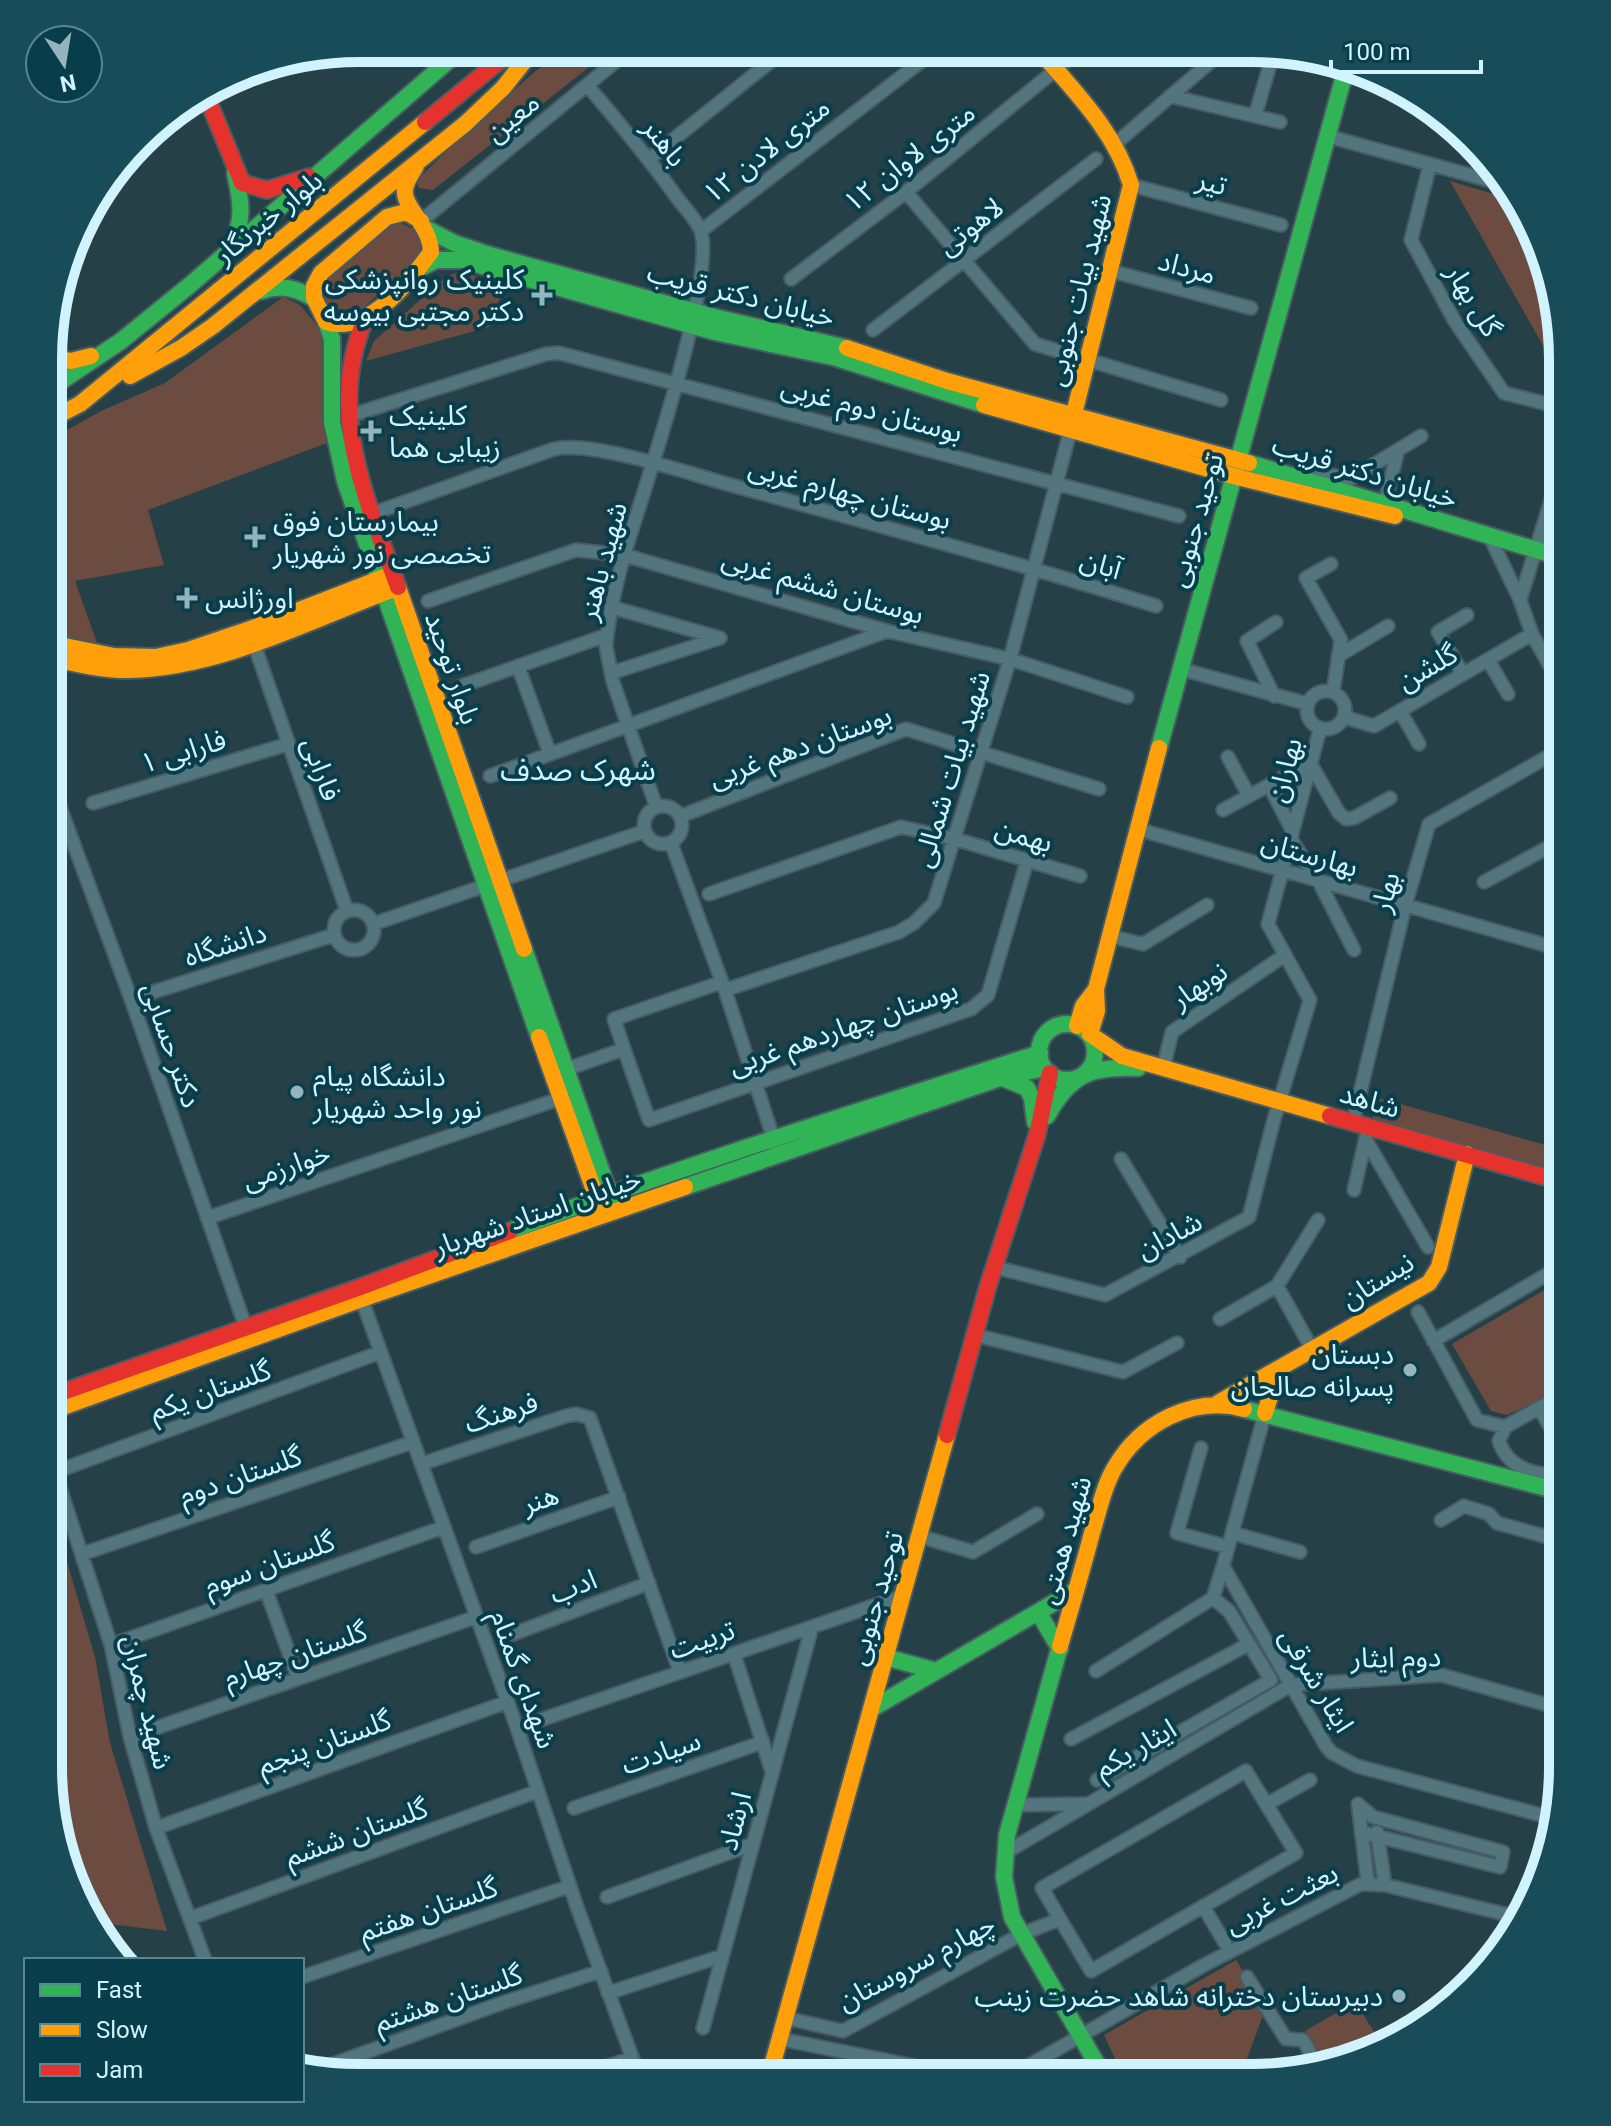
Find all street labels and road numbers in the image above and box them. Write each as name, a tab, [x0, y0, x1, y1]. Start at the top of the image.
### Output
street label: معین	[479, 86, 546, 149]
street label: ۱۲ متری لادن	[696, 91, 836, 210]
street label: ۱۲ متری لاوان	[837, 96, 982, 219]
street label: باهنر	[635, 111, 694, 173]
street label: تیر	[1192, 162, 1231, 202]
street label: بلوار خبرنگار	[207, 164, 329, 272]
street label: لاهوتی	[931, 190, 1010, 262]
street label: شهید بیات جنوبی	[1039, 191, 1118, 390]
street label: مرداد	[1154, 244, 1219, 291]
street label: خیابان دکتر قریب	[644, 255, 838, 334]
street label: گل بهار	[1439, 257, 1508, 343]
street label: بوستان دوم غربی	[777, 369, 966, 453]
street label: خیابان دکتر قریب	[1268, 428, 1461, 515]
street label: توحید جنوبی	[1161, 449, 1230, 591]
street label: بوستان چهارم غربی	[744, 451, 955, 540]
street label: شهید باهنر	[571, 498, 634, 625]
street label: بوستان ششم غربی	[717, 542, 928, 636]
street label: آبان	[1076, 543, 1127, 587]
street label: بلوار توحید	[418, 608, 487, 729]
street label: گلشن	[1391, 637, 1464, 698]
street label: شهید بیات شمالی	[906, 667, 997, 871]
street label: بوستان دهم غربی	[704, 698, 898, 800]
street label: فارابی ۱	[136, 723, 230, 780]
street label: فارابی	[295, 733, 348, 805]
street label: بهاران	[1260, 734, 1309, 806]
street label: بهمن	[991, 812, 1056, 859]
street label: بهارستان	[1258, 825, 1362, 884]
street label: بهار	[1364, 868, 1407, 917]
street label: دانشگاه	[180, 916, 271, 973]
street label: نوبهار	[1164, 955, 1234, 1017]
street label: بوستان چهاردهم غربی	[724, 973, 964, 1087]
street label: دکتر حسابی	[135, 978, 208, 1112]
street label: شاهد	[1336, 1076, 1404, 1125]
street label: خوارزمی	[238, 1136, 335, 1197]
street label: خیابان استاد شهریار	[428, 1161, 645, 1264]
street label: شادان	[1131, 1205, 1208, 1266]
street label: نيستان	[1335, 1245, 1420, 1315]
street label: گلستان یکم	[145, 1353, 278, 1432]
street label: فرهنگ	[460, 1385, 542, 1440]
street label: گلستان دوم	[174, 1439, 308, 1516]
street label: شهید همتی	[1030, 1472, 1098, 1608]
street label: هنر	[516, 1478, 563, 1521]
street label: گلستان سوم	[199, 1524, 341, 1606]
street label: توحید جنوبی	[841, 1527, 910, 1669]
street label: ادب	[545, 1562, 601, 1610]
street label: شهدای گمنام	[479, 1605, 564, 1754]
street label: تربیت	[665, 1613, 739, 1666]
street label: گلستان چهارم	[219, 1614, 373, 1698]
street label: ایثار شرقی	[1273, 1622, 1361, 1739]
street label: شهید چمران	[114, 1631, 180, 1773]
street label: دوم ایثار	[1350, 1640, 1442, 1679]
street label: گلستان پنجم	[253, 1703, 398, 1787]
street label: ایثار یکم	[1088, 1712, 1185, 1789]
street label: سیادت	[617, 1724, 705, 1781]
street label: ارشاد	[711, 1788, 758, 1854]
street label: گلستان ششم	[280, 1791, 434, 1878]
street label: بعثت غربی	[1219, 1856, 1343, 1941]
street label: گلستان هفتم	[354, 1870, 504, 1953]
street label: چهارم سروستان	[832, 1907, 1003, 2021]
street label: گلستان هشتم	[370, 1958, 529, 2044]

